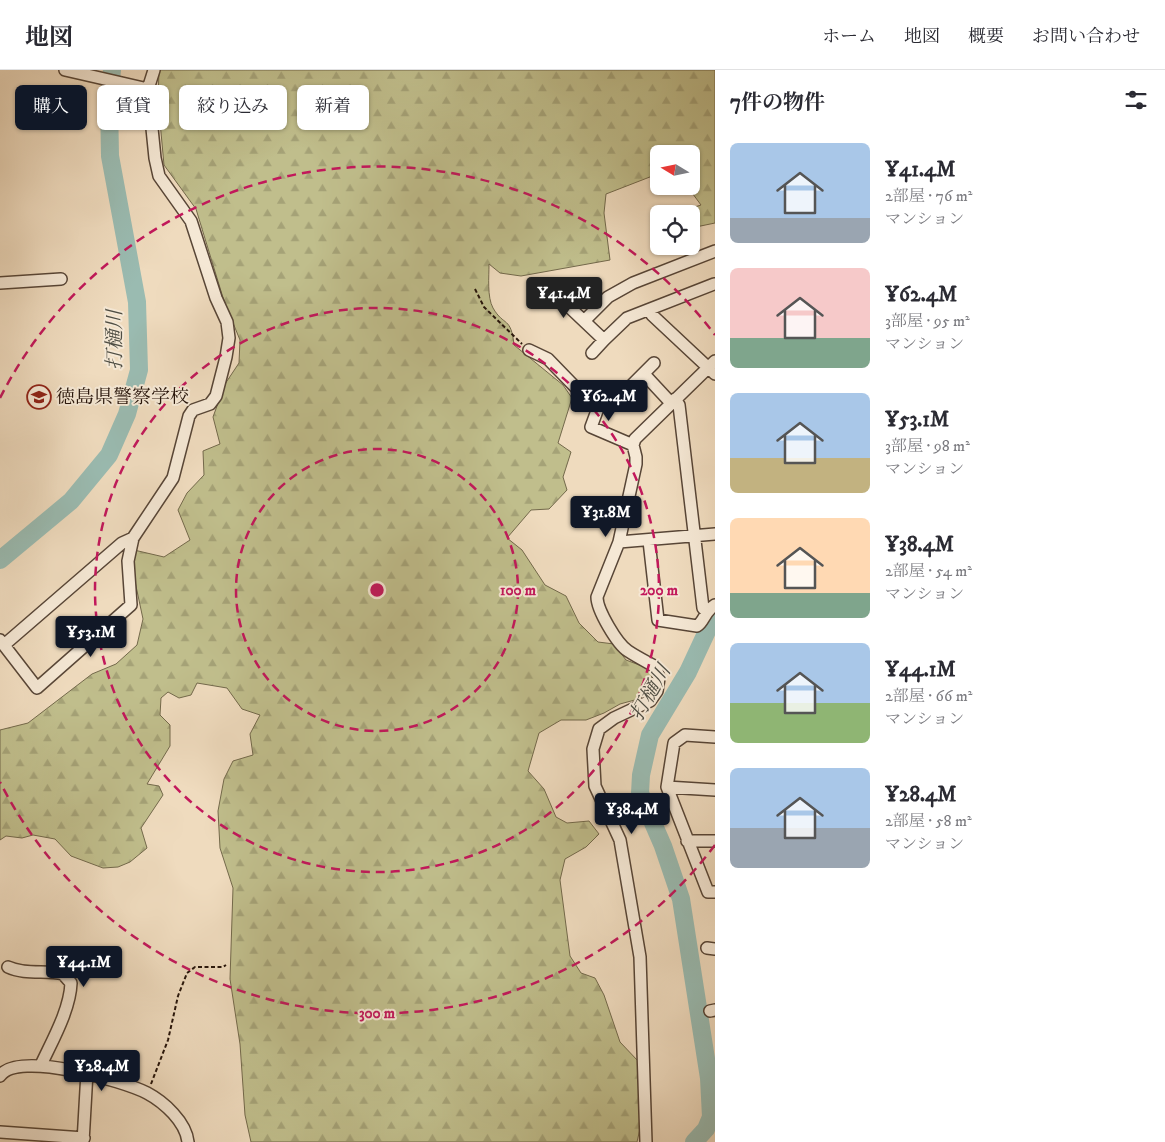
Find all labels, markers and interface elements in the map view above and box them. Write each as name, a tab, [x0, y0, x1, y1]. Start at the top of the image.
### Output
text: 地図	[25, 23, 73, 53]
text: ホーム	[822, 26, 876, 48]
text: 地図	[904, 26, 940, 48]
text: 概要	[968, 26, 1004, 48]
text: お問い合わせ	[1032, 26, 1140, 48]
chip: 購入	[15, 85, 87, 130]
chip: 賃貸	[97, 85, 169, 130]
chip: 絞り込み	[179, 85, 287, 130]
chip: 新着	[297, 85, 369, 130]
icon: filters	[1122, 86, 1150, 114]
text: 7件の物件	[730, 90, 825, 116]
north arrow	[650, 145, 700, 195]
map controls	[650, 145, 700, 255]
text: ¥41.4M	[885, 157, 955, 183]
icon: home	[770, 163, 830, 223]
text: 2部屋 · 76 m²	[885, 186, 972, 206]
button: locate	[650, 205, 700, 255]
text: マンション	[885, 209, 964, 229]
pin: ¥41.4M	[523, 276, 605, 319]
text: ¥62.4M	[885, 282, 957, 308]
text: ¥41.4M	[537, 283, 591, 303]
icon: home	[770, 288, 830, 348]
water label: 打樋川	[103, 308, 128, 370]
text: 3部屋 · 95 m²	[885, 311, 970, 331]
text: マンション	[885, 334, 964, 354]
pin: ¥62.4M	[568, 380, 650, 422]
school or university icon: 徳島県警察学校	[26, 384, 52, 410]
place label: 徳島県警察学校	[56, 386, 189, 409]
text: ¥62.4M	[582, 386, 636, 406]
text: ¥53.1M	[885, 407, 949, 433]
icon: home	[770, 413, 830, 473]
text: 3部屋 · 98 m²	[885, 436, 970, 456]
text: マンション	[885, 459, 964, 479]
pin: ¥31.8M	[565, 496, 647, 538]
text: ¥31.8M	[582, 502, 631, 522]
text: ¥38.4M	[885, 532, 954, 558]
icon: home	[770, 538, 830, 598]
text: 2部屋 · 54 m²	[885, 561, 972, 581]
centre of rings	[368, 581, 386, 599]
text: 100 m	[500, 581, 537, 600]
text: 200 m	[640, 581, 679, 600]
text: マンション	[885, 584, 964, 604]
pin: ¥53.1M	[50, 616, 132, 658]
text: ¥53.1M	[67, 622, 115, 642]
text: ¥44.1M	[885, 657, 956, 683]
water label: 打樋川	[625, 659, 678, 725]
icon: home	[770, 663, 830, 723]
text: 2部屋 · 66 m²	[885, 686, 972, 706]
text: マンション	[885, 709, 964, 729]
text: ¥28.4M	[885, 782, 956, 808]
icon: home	[770, 788, 830, 848]
pin: ¥38.4M	[591, 792, 673, 835]
text: ¥38.4M	[606, 799, 658, 819]
text: 2部屋 · 58 m²	[885, 811, 972, 831]
text: マンション	[885, 834, 964, 854]
pin: ¥44.1M	[43, 946, 125, 988]
text: ¥44.1M	[57, 952, 111, 972]
text: 300 m	[359, 1004, 396, 1023]
pin: ¥28.4M	[61, 1050, 143, 1092]
text: ¥28.4M	[75, 1056, 129, 1076]

